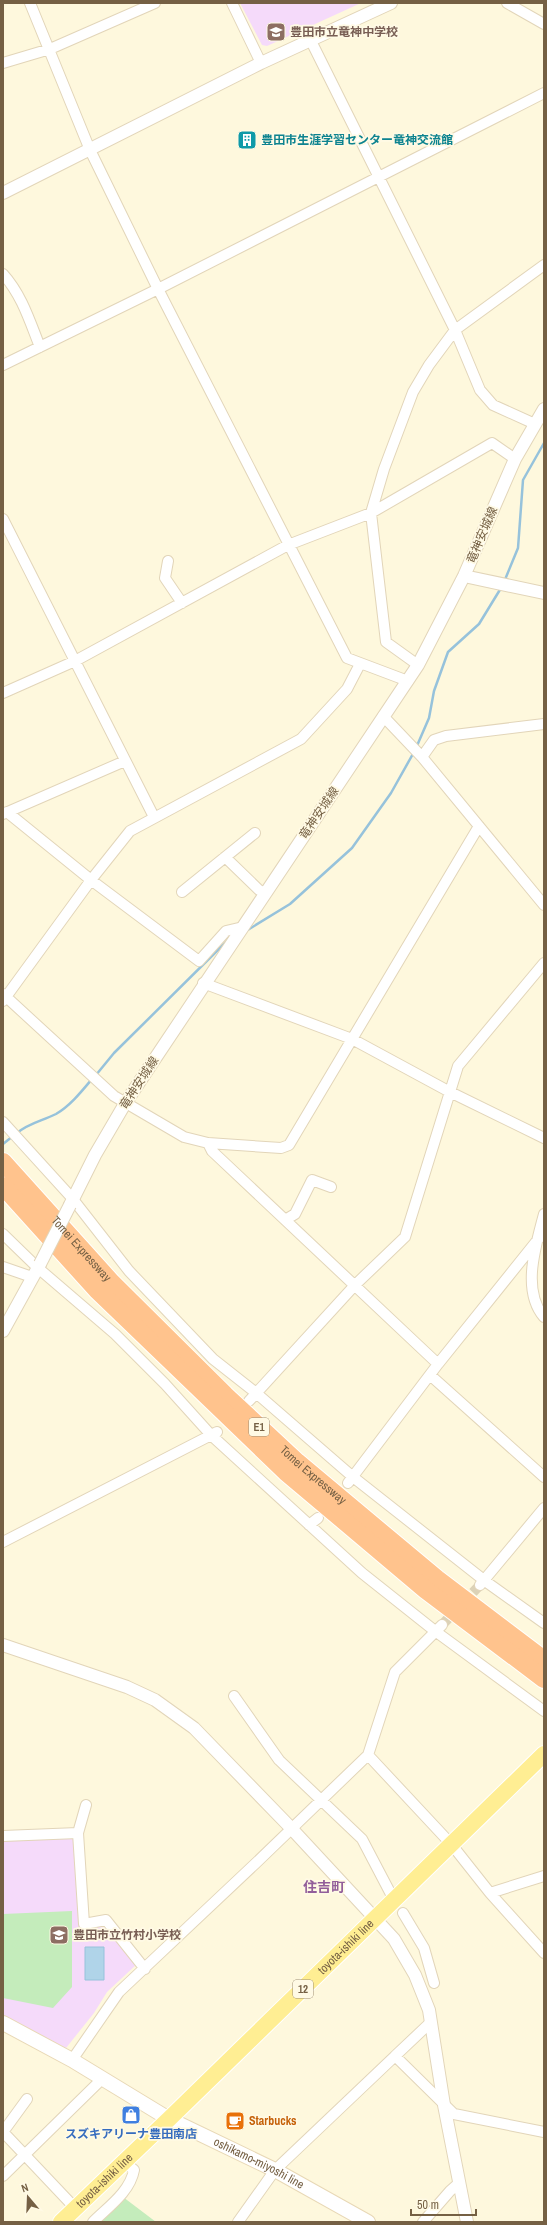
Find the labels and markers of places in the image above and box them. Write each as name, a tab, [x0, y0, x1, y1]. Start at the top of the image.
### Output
school or university icon: 豊田市立竜神中学校	[265, 21, 287, 43]
place label: 豊田市立竜神中学校	[290, 24, 398, 40]
building icon: 豊田市生涯学習センター竜神交流館	[236, 129, 258, 151]
place label: 豊田市生涯学習センター竜神交流館	[261, 132, 453, 148]
school or university icon: 豊田市立竹村小学校	[48, 1924, 70, 1946]
place label: 豊田市立竹村小学校	[73, 1927, 181, 1943]
shop icon: スズキアリーナ豊田南店	[120, 2104, 142, 2126]
cafe icon: Starbucks	[224, 2110, 246, 2132]
place label: Starbucks	[249, 2113, 297, 2129]
place label: スズキアリーナ豊田南店	[65, 2126, 197, 2142]

